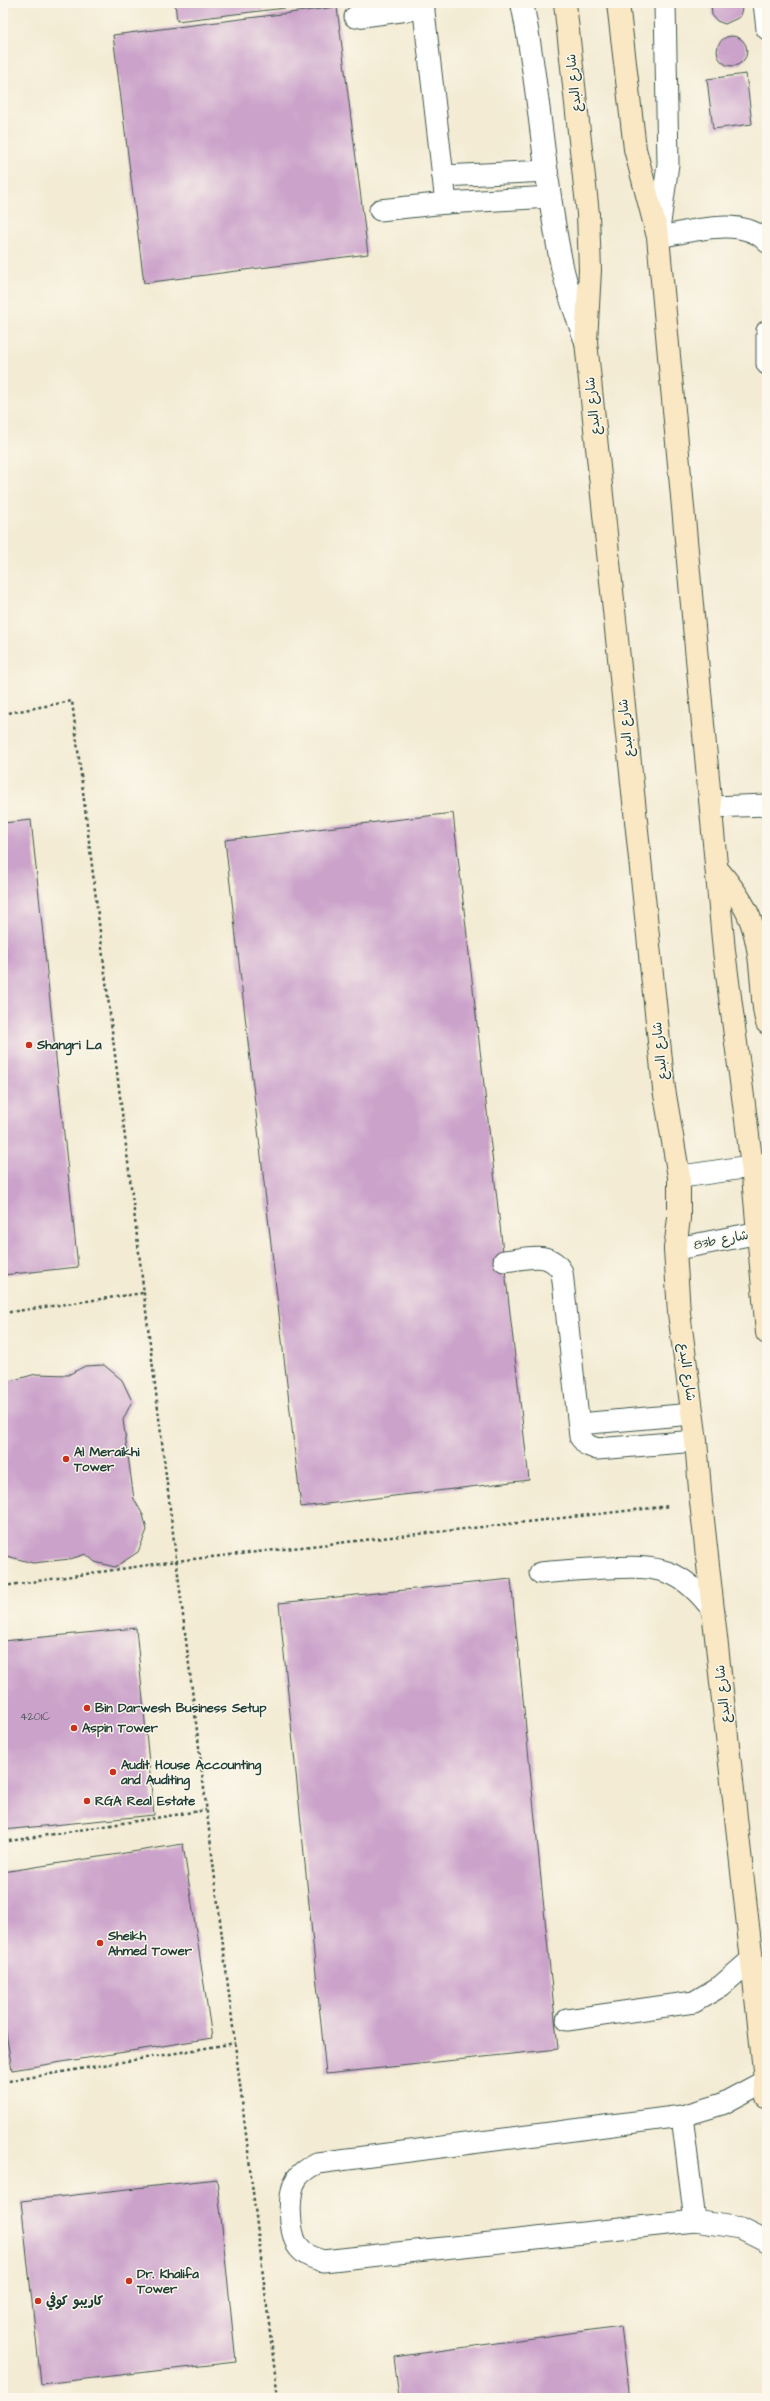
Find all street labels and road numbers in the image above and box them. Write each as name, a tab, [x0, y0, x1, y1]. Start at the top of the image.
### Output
street label: شارع البدع	[562, 53, 586, 113]
street label: شارع البدع	[581, 376, 605, 436]
street label: شارع البدع	[614, 698, 638, 758]
street label: شارع البدع	[648, 1021, 672, 1081]
street label: 83b شارع	[692, 1226, 750, 1254]
street label: شارع البدع	[674, 1342, 700, 1402]
street label: شارع البدع	[711, 1664, 735, 1724]

